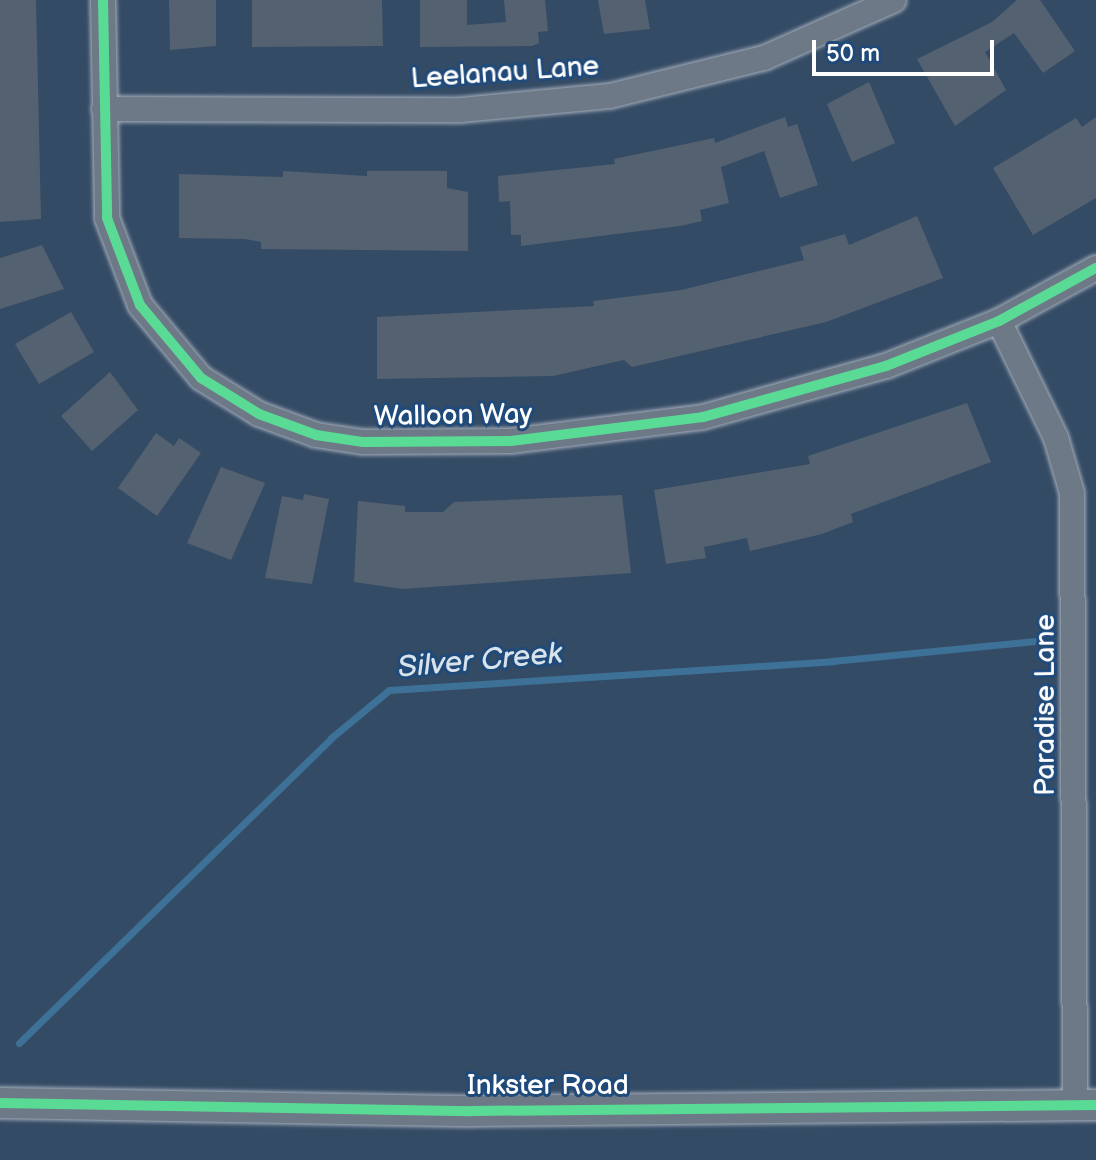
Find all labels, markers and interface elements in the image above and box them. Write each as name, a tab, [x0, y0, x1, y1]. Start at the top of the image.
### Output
scale bar	[816, 24, 998, 74]
text: 50 m	[826, 39, 880, 68]
street label: Leelanau Lane	[410, 50, 600, 96]
street label: Walloon Way	[373, 398, 533, 434]
street label: Paradise Lane	[1029, 614, 1063, 796]
water label: Silver Creek	[396, 636, 564, 686]
street label: Inkster Road	[467, 1069, 629, 1103]

